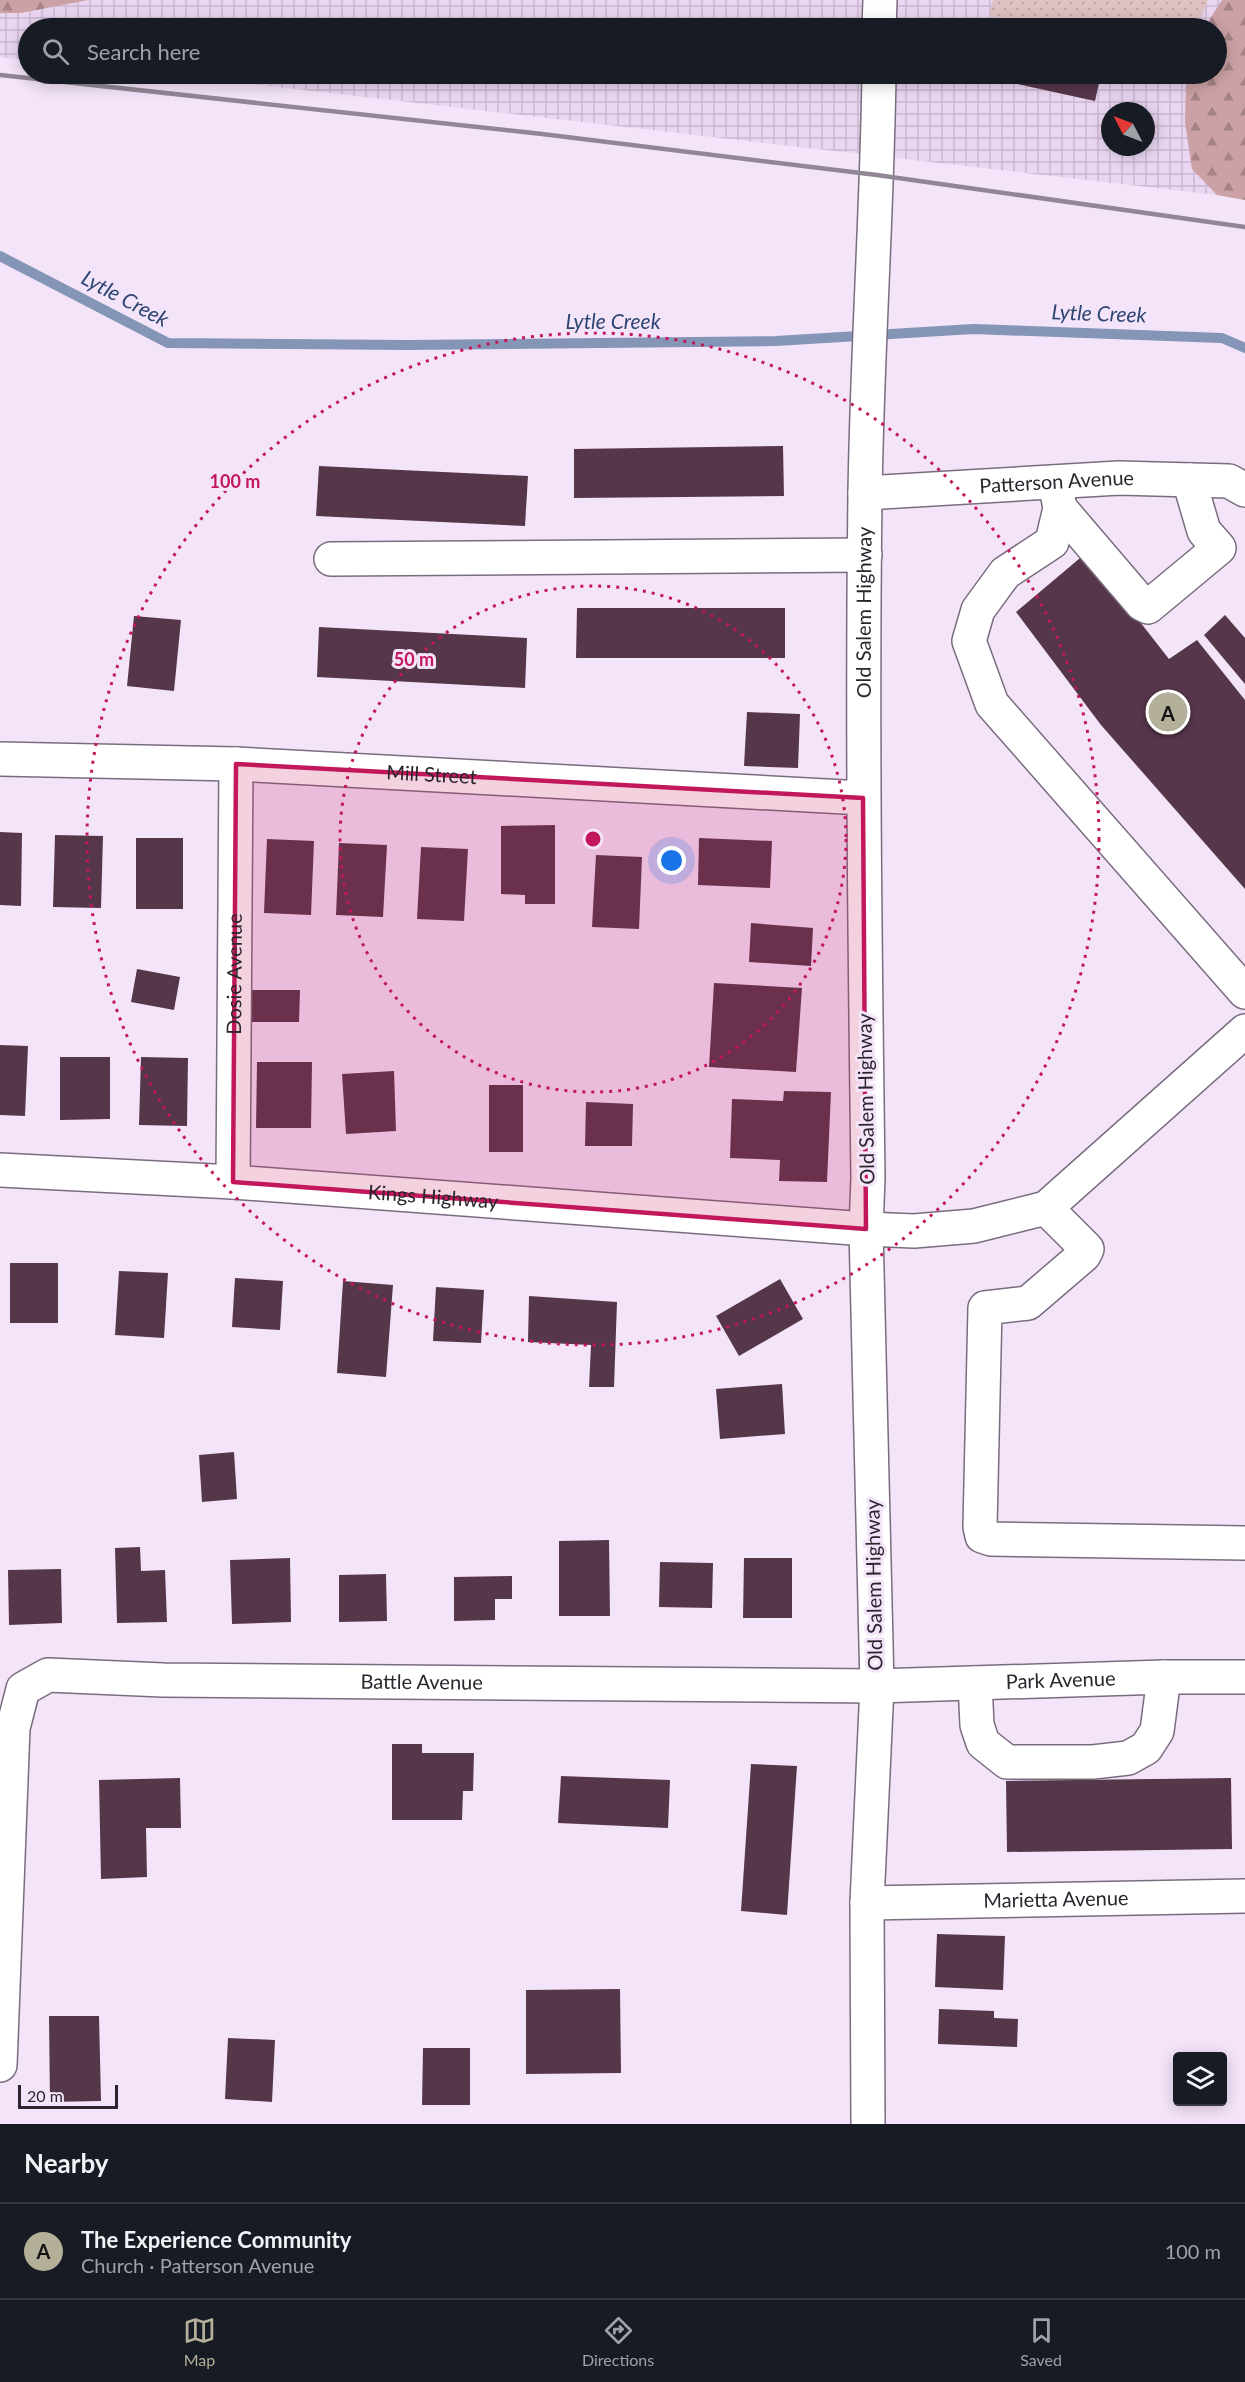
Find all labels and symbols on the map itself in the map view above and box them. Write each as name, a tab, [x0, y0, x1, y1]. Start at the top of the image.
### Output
north arrow	[1101, 102, 1155, 156]
water label: Lytle Creek	[78, 264, 175, 332]
water label: Lytle Creek	[1051, 298, 1148, 327]
water label: Lytle Creek	[565, 308, 662, 333]
street label: Patterson Avenue	[979, 465, 1134, 497]
text: 100 m	[210, 470, 260, 492]
street label: Old Salem Highway	[851, 526, 876, 698]
text: 50 m	[394, 648, 434, 670]
pin: A	[1148, 690, 1188, 734]
street label: Mill Street	[386, 759, 478, 788]
centre of rings	[583, 829, 603, 849]
your location	[657, 846, 686, 875]
street label: Dosie Avenue	[221, 913, 246, 1035]
street label: Old Salem Highway	[851, 1012, 878, 1185]
street label: Kings Highway	[367, 1179, 500, 1213]
street label: Old Salem Highway	[859, 1498, 886, 1671]
street label: Park Avenue	[1005, 1666, 1116, 1693]
street label: Battle Avenue	[360, 1669, 483, 1694]
street label: Marietta Avenue	[983, 1885, 1129, 1912]
scale bar	[18, 2082, 118, 2110]

